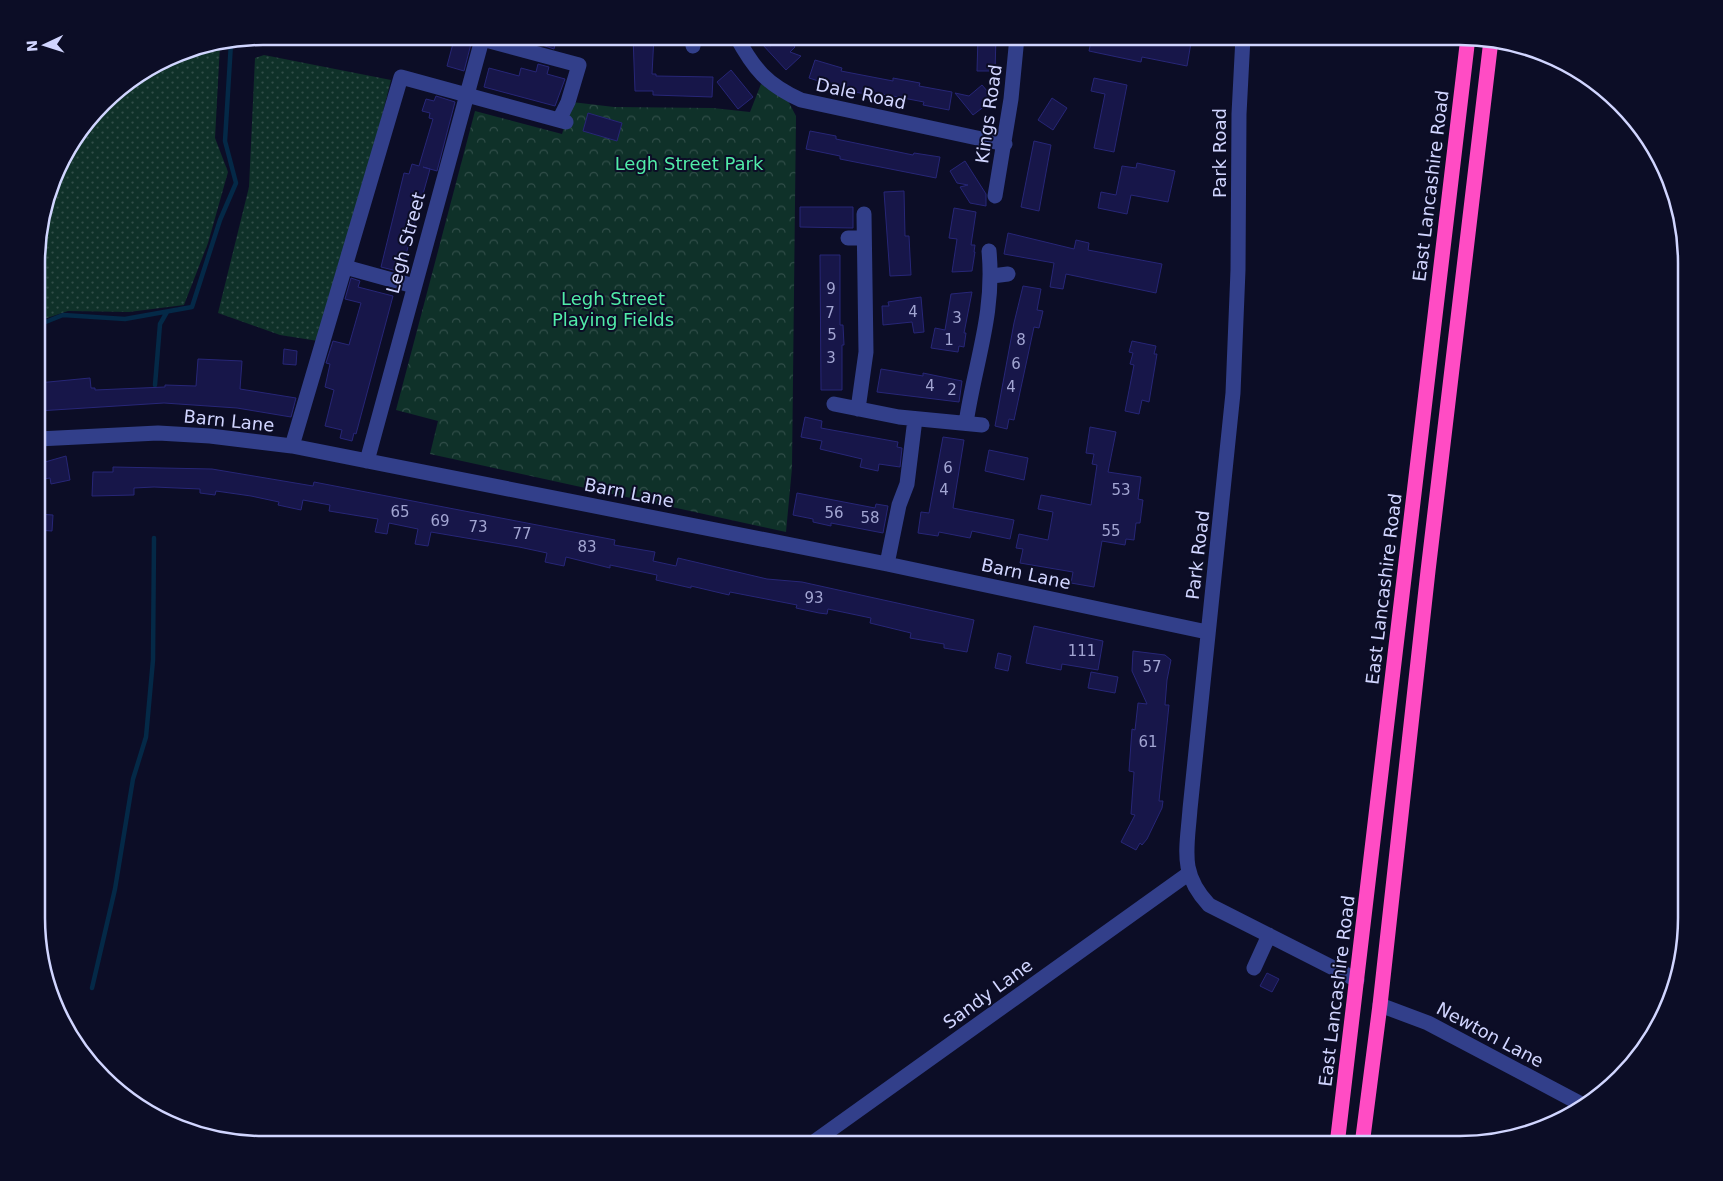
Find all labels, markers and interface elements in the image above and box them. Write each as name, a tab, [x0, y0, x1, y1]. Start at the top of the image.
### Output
north arrow	[20, 20, 70, 70]
text: N	[24, 40, 40, 52]
street label: Kings Road	[971, 63, 1006, 165]
street label: Dale Road	[814, 74, 908, 113]
street label: East Lancashire Road	[1408, 89, 1453, 283]
street label: Park Road	[1209, 108, 1230, 198]
park label: Legh Street Park	[615, 153, 764, 174]
street label: Legh Street	[382, 190, 429, 296]
house number: 9	[826, 280, 836, 298]
park label: Legh Street Playing Fields	[552, 288, 674, 330]
house number: 4	[908, 303, 918, 321]
house number: 7	[825, 304, 835, 322]
house number: 3	[952, 309, 962, 327]
house number: 5	[827, 326, 837, 344]
house number: 1	[944, 331, 954, 349]
house number: 8	[1016, 331, 1026, 349]
house number: 3	[826, 349, 836, 367]
house number: 6	[1011, 355, 1021, 373]
house number: 4	[925, 377, 935, 395]
house number: 4	[1006, 378, 1016, 396]
house number: 2	[947, 381, 957, 399]
street label: Barn Lane	[183, 405, 275, 436]
house number: 6	[943, 459, 953, 477]
street label: Barn Lane	[582, 474, 676, 512]
house number: 4	[939, 481, 949, 499]
house number: 53	[1111, 481, 1131, 499]
street label: East Lancashire Road	[1361, 492, 1406, 686]
house number: 65	[390, 503, 410, 521]
house number: 56	[824, 504, 844, 522]
house number: 58	[860, 509, 880, 527]
street label: Park Road	[1182, 509, 1213, 601]
house number: 69	[430, 512, 450, 530]
house number: 73	[468, 518, 488, 536]
house number: 55	[1101, 522, 1121, 540]
house number: 77	[512, 525, 532, 543]
house number: 83	[577, 538, 597, 556]
street label: Barn Lane	[979, 554, 1073, 593]
house number: 93	[804, 589, 824, 607]
house number: 111	[1068, 642, 1096, 660]
house number: 57	[1142, 658, 1162, 676]
house number: 61	[1138, 733, 1158, 751]
street label: East Lancashire Road	[1314, 894, 1359, 1088]
street label: Sandy Lane	[939, 954, 1036, 1033]
street label: Newton Lane	[1433, 998, 1547, 1072]

